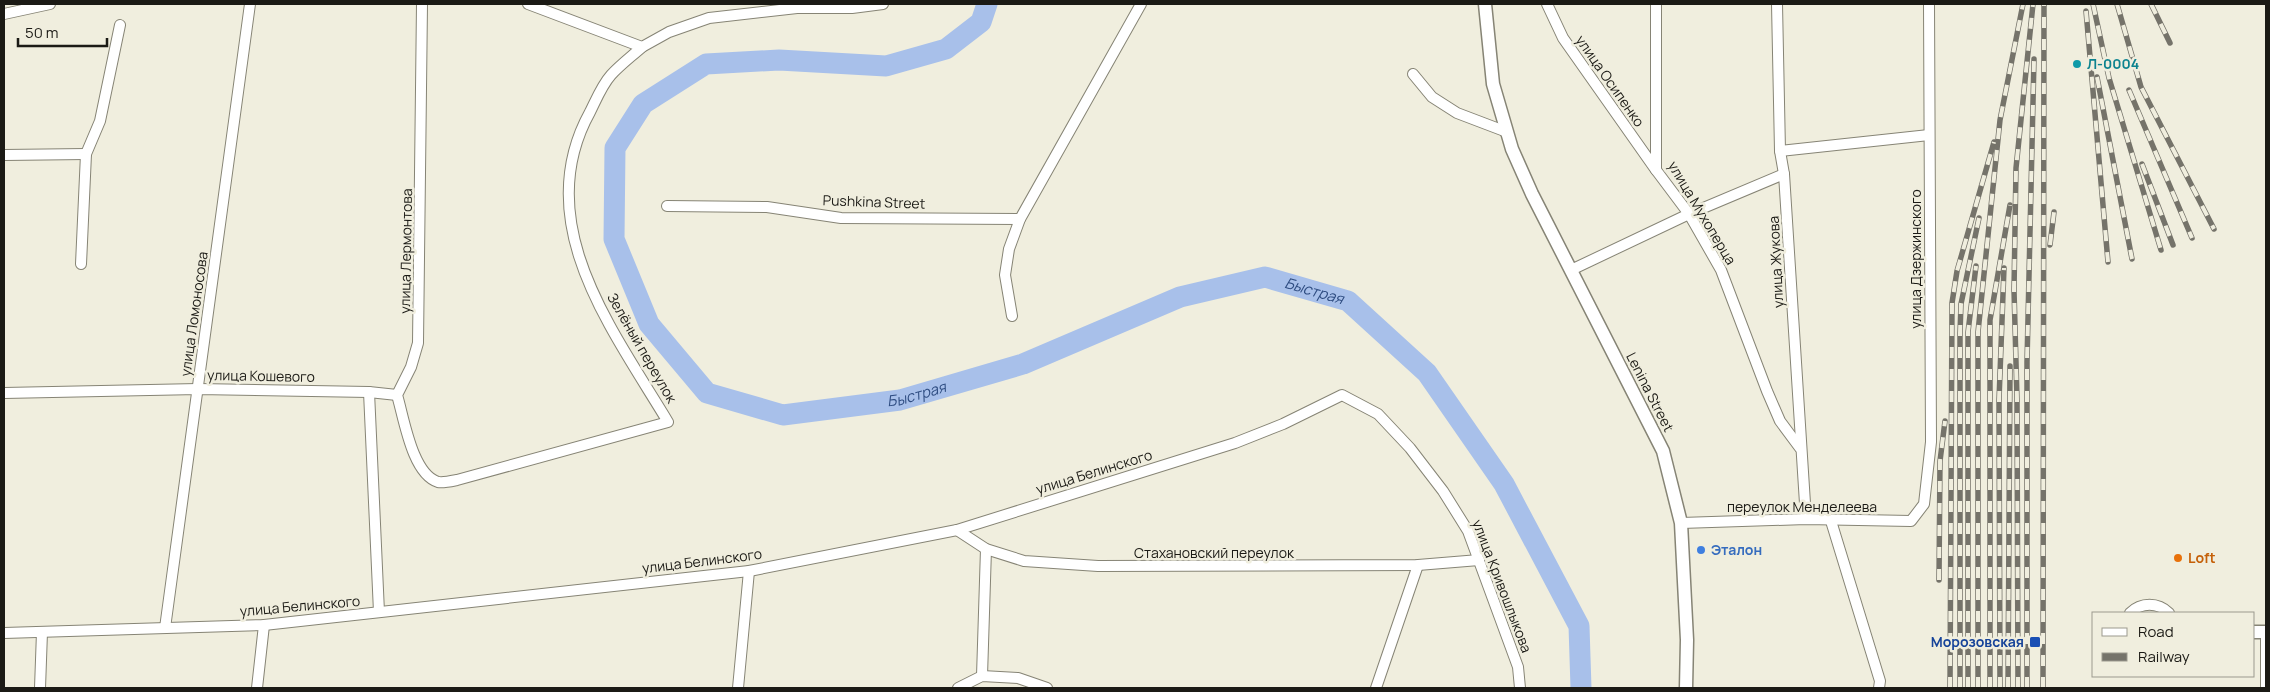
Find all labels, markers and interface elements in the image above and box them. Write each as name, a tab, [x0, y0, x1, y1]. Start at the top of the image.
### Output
scale bar	[18, 15, 106, 47]
text: 50 m	[25, 22, 59, 43]
street label: улица Осипенко	[1572, 31, 1649, 130]
place label: Л-0004	[2087, 54, 2139, 73]
marker: Л-0004	[2071, 58, 2083, 70]
street label: улица Мухоперца	[1664, 157, 1741, 268]
street label: улица Лермонтова	[395, 188, 416, 314]
street label: улица Дзержинского	[1906, 189, 1925, 329]
street label: Pushkina Street	[822, 190, 926, 213]
street label: улица Жукова	[1764, 216, 1787, 308]
street label: улица Ломоносова	[175, 250, 212, 378]
water label: Быстрая	[1282, 272, 1348, 310]
street label: Зелёный переулок	[603, 289, 682, 407]
street label: Lenina Street	[1622, 349, 1679, 435]
street label: улица Кошевого	[207, 365, 315, 386]
water label: Быстрая	[886, 376, 950, 412]
street label: улица Белинского	[1033, 445, 1154, 498]
street label: переулок Менделеева	[1727, 497, 1877, 516]
street label: улица Кривошлыкова	[1468, 517, 1537, 655]
place label: Эталон	[1711, 540, 1762, 559]
street label: Стахановский переулок	[1134, 543, 1295, 562]
street label: улица Белинского	[641, 544, 763, 577]
marker: Эталон	[1695, 544, 1707, 556]
place label: Loft	[2188, 548, 2215, 567]
marker: Loft	[2172, 552, 2184, 564]
street label: улица Белинского	[239, 591, 361, 620]
legend	[2092, 612, 2255, 677]
text: Road	[2138, 621, 2174, 642]
place label: Морозовская	[1931, 632, 2024, 651]
marker: Морозовская	[2028, 635, 2042, 649]
text: Railway	[2138, 646, 2190, 667]

